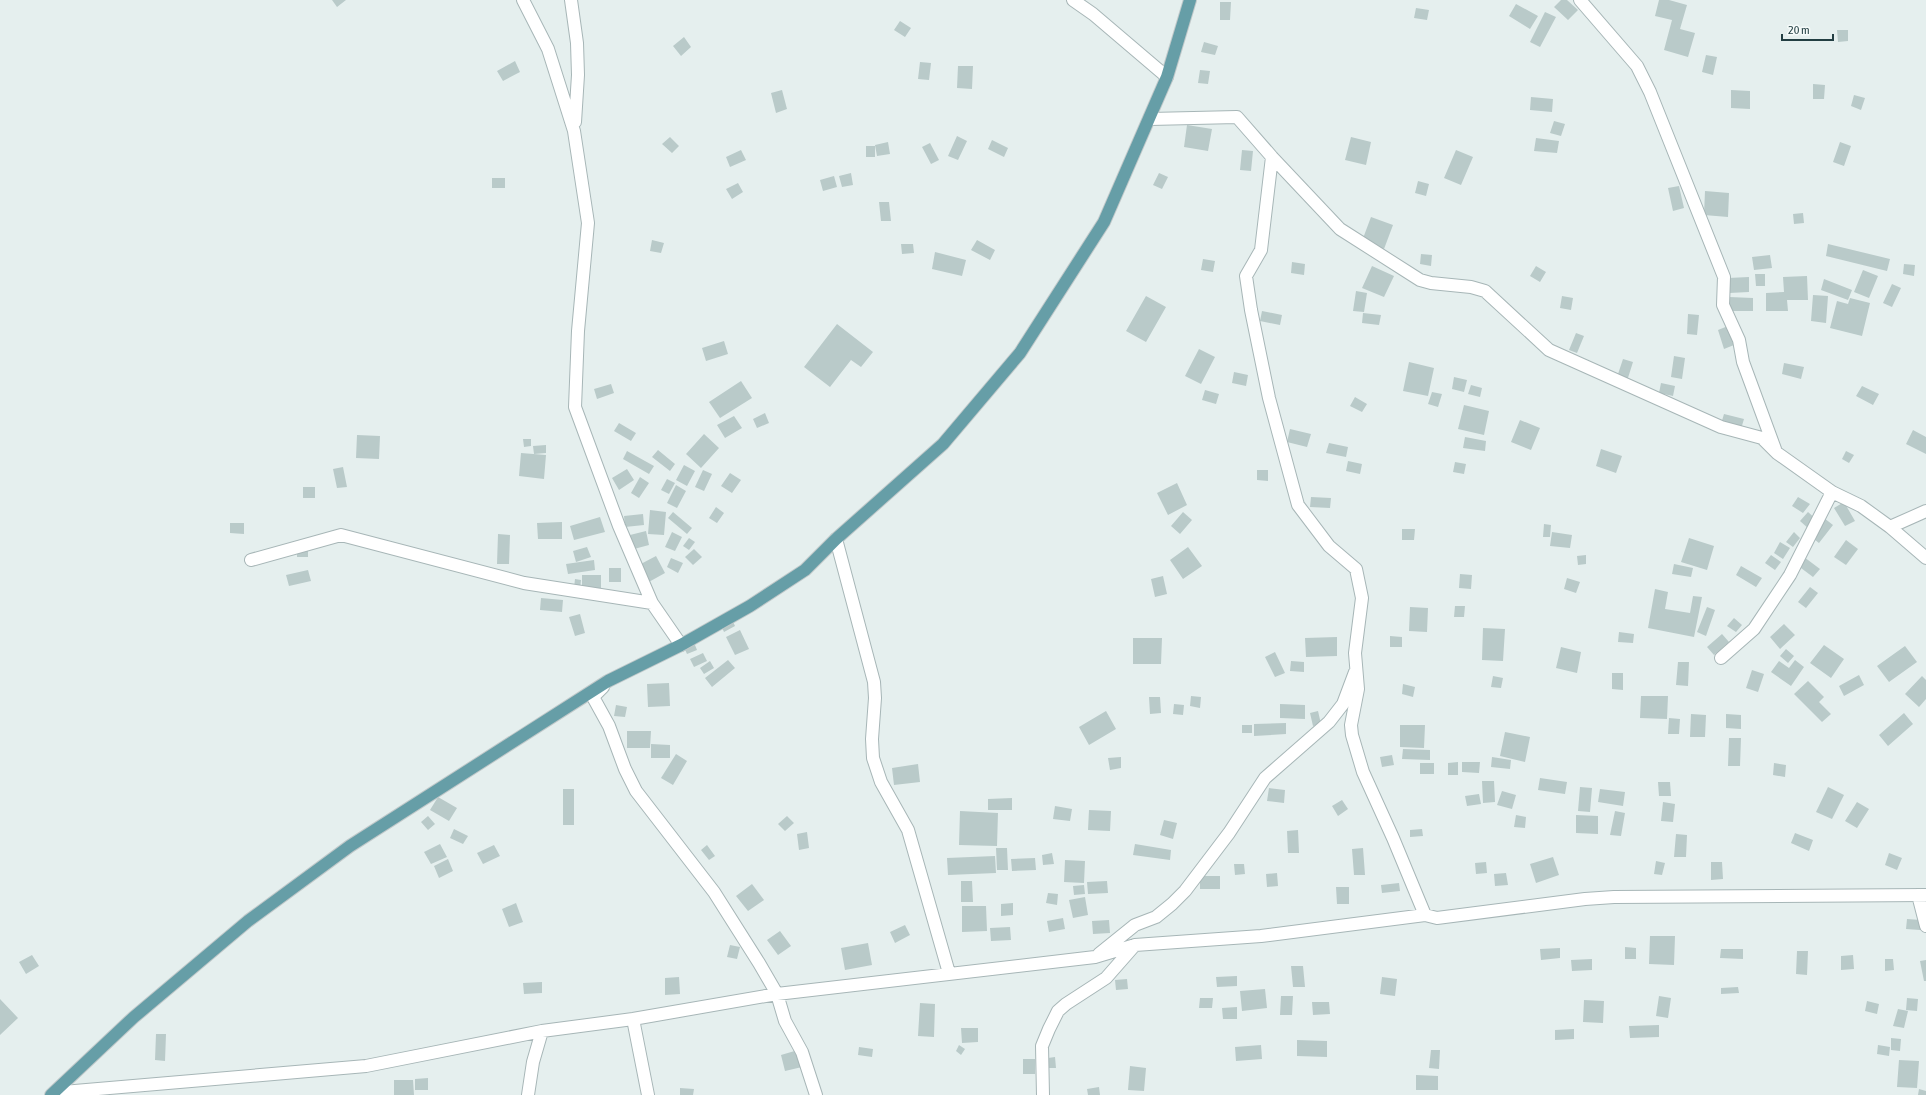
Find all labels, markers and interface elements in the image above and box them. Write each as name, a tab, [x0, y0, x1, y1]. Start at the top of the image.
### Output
scale bar	[1782, 16, 1833, 42]
text: 20 m	[1788, 23, 1810, 37]

